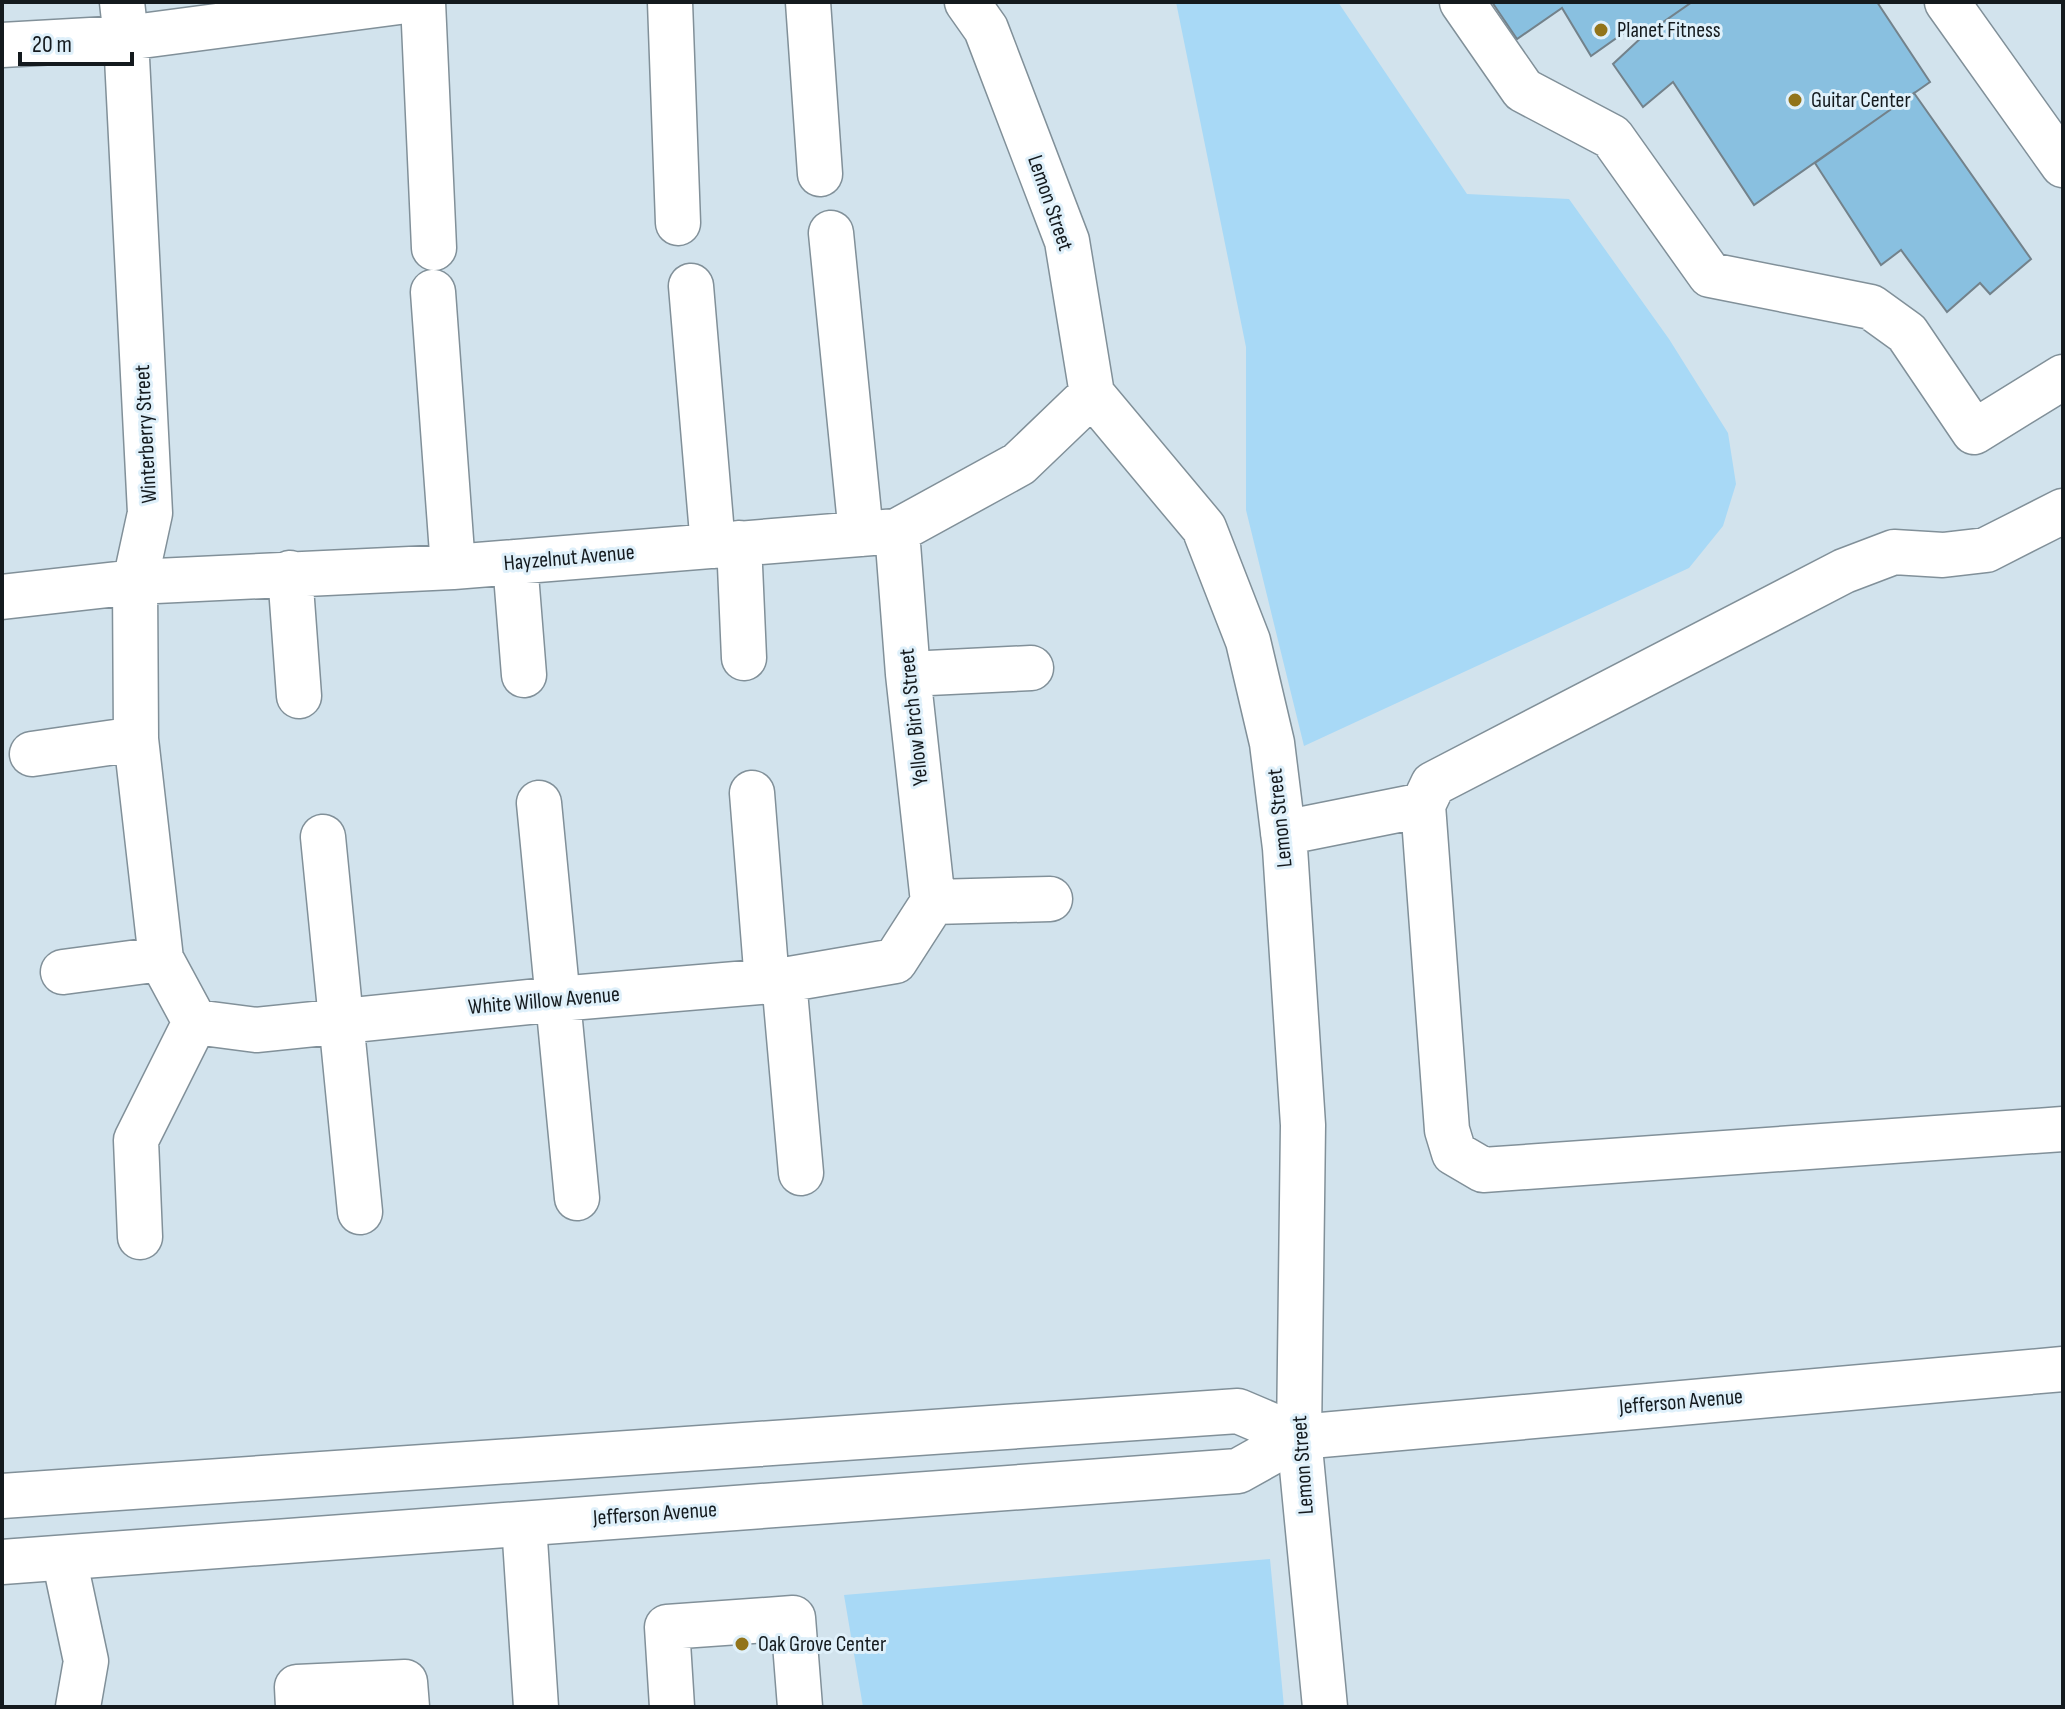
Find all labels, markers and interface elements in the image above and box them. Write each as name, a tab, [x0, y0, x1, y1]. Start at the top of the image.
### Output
scale bar	[20, 16, 132, 66]
place label: Planet Fitness	[1617, 17, 1721, 44]
marker: Planet Fitness	[1592, 21, 1610, 39]
text: 20 m	[32, 30, 72, 59]
place label: Guitar Center	[1811, 87, 1911, 114]
marker: Guitar Center	[1786, 91, 1804, 109]
street label: Lemon Street	[1021, 152, 1079, 255]
street label: Winterberry Street	[129, 364, 163, 504]
street label: Hayzelnut Avenue	[502, 539, 636, 577]
street label: Yellow Birch Street	[893, 647, 935, 787]
street label: Lemon Street	[1261, 767, 1299, 869]
street label: White Willow Avenue	[467, 981, 621, 1021]
street label: Jefferson Avenue	[1617, 1383, 1744, 1421]
street label: Lemon Street	[1286, 1414, 1320, 1515]
street label: Jefferson Avenue	[591, 1496, 718, 1532]
place label: Oak Grove Center	[758, 1631, 886, 1658]
marker: Oak Grove Center	[733, 1635, 751, 1653]

